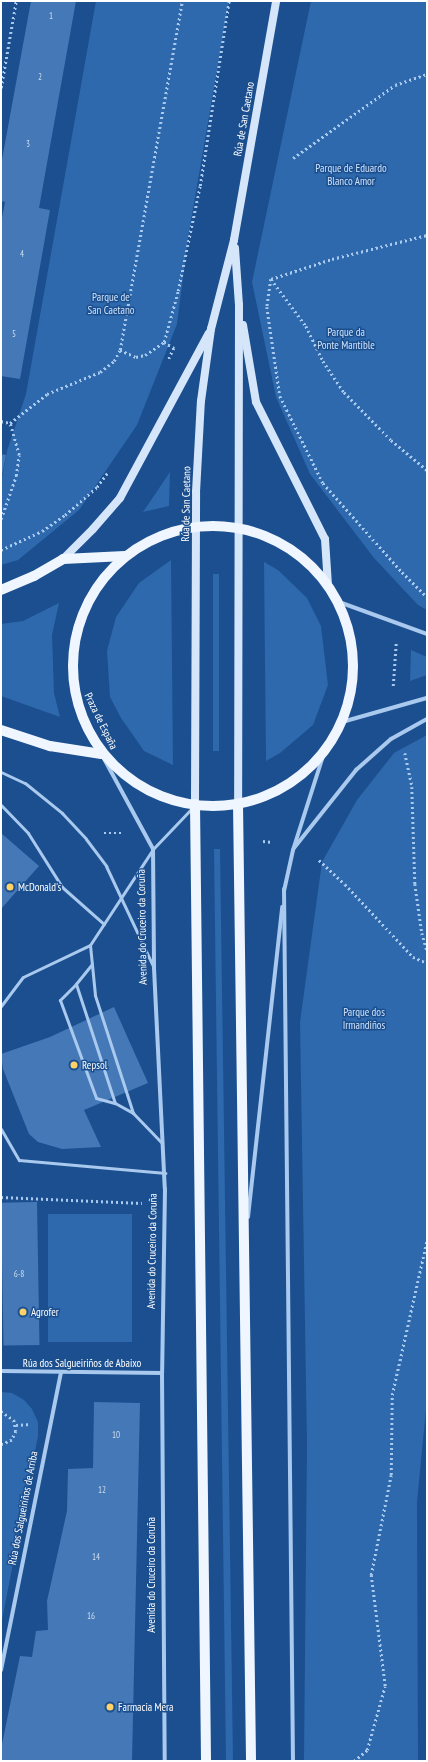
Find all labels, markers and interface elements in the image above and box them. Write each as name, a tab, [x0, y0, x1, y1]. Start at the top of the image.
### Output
house number: 1	[49, 11, 53, 21]
house number: 2	[38, 72, 42, 82]
street label: Rúa de San Caetano	[231, 81, 257, 157]
house number: 3	[26, 139, 30, 149]
park label: Parque de Eduardo Blanco Amor	[315, 162, 387, 188]
house number: 4	[20, 249, 24, 259]
park label: Parque de San Caetano	[87, 291, 135, 317]
park label: Parque da Ponte Mantible	[317, 326, 375, 352]
house number: 5	[12, 329, 16, 339]
street label: Rúa de San Caetano	[179, 466, 193, 542]
street label: Praza de España	[82, 691, 120, 751]
street label: Avenida do Cruceiro da Coruña	[134, 869, 150, 985]
place label: McDonald's	[18, 880, 61, 894]
marker: McDonald's	[5, 882, 15, 892]
park label: Parque dos Irmandiños	[343, 1006, 385, 1032]
place label: Repsol	[82, 1058, 107, 1072]
marker: Repsol	[69, 1060, 79, 1070]
street label: Avenida do Cruceiro da Coruña	[144, 1193, 160, 1309]
house number: 6-8	[14, 1269, 24, 1279]
place label: Agrofer	[31, 1305, 59, 1319]
marker: Agrofer	[18, 1307, 28, 1317]
street label: Rúa dos Salgueiriños de Abaixo	[23, 1356, 141, 1370]
house number: 10	[112, 1430, 120, 1440]
street label: Rúa dos Salgueiriños de Arriba	[5, 1450, 41, 1566]
house number: 12	[98, 1485, 106, 1495]
street label: Avenida do Cruceiro da Coruña	[144, 1517, 158, 1633]
house number: 14	[92, 1552, 100, 1562]
house number: 16	[87, 1611, 95, 1621]
place label: Farmacia Mera	[118, 1700, 174, 1714]
marker: Farmacia Mera	[105, 1702, 115, 1712]

